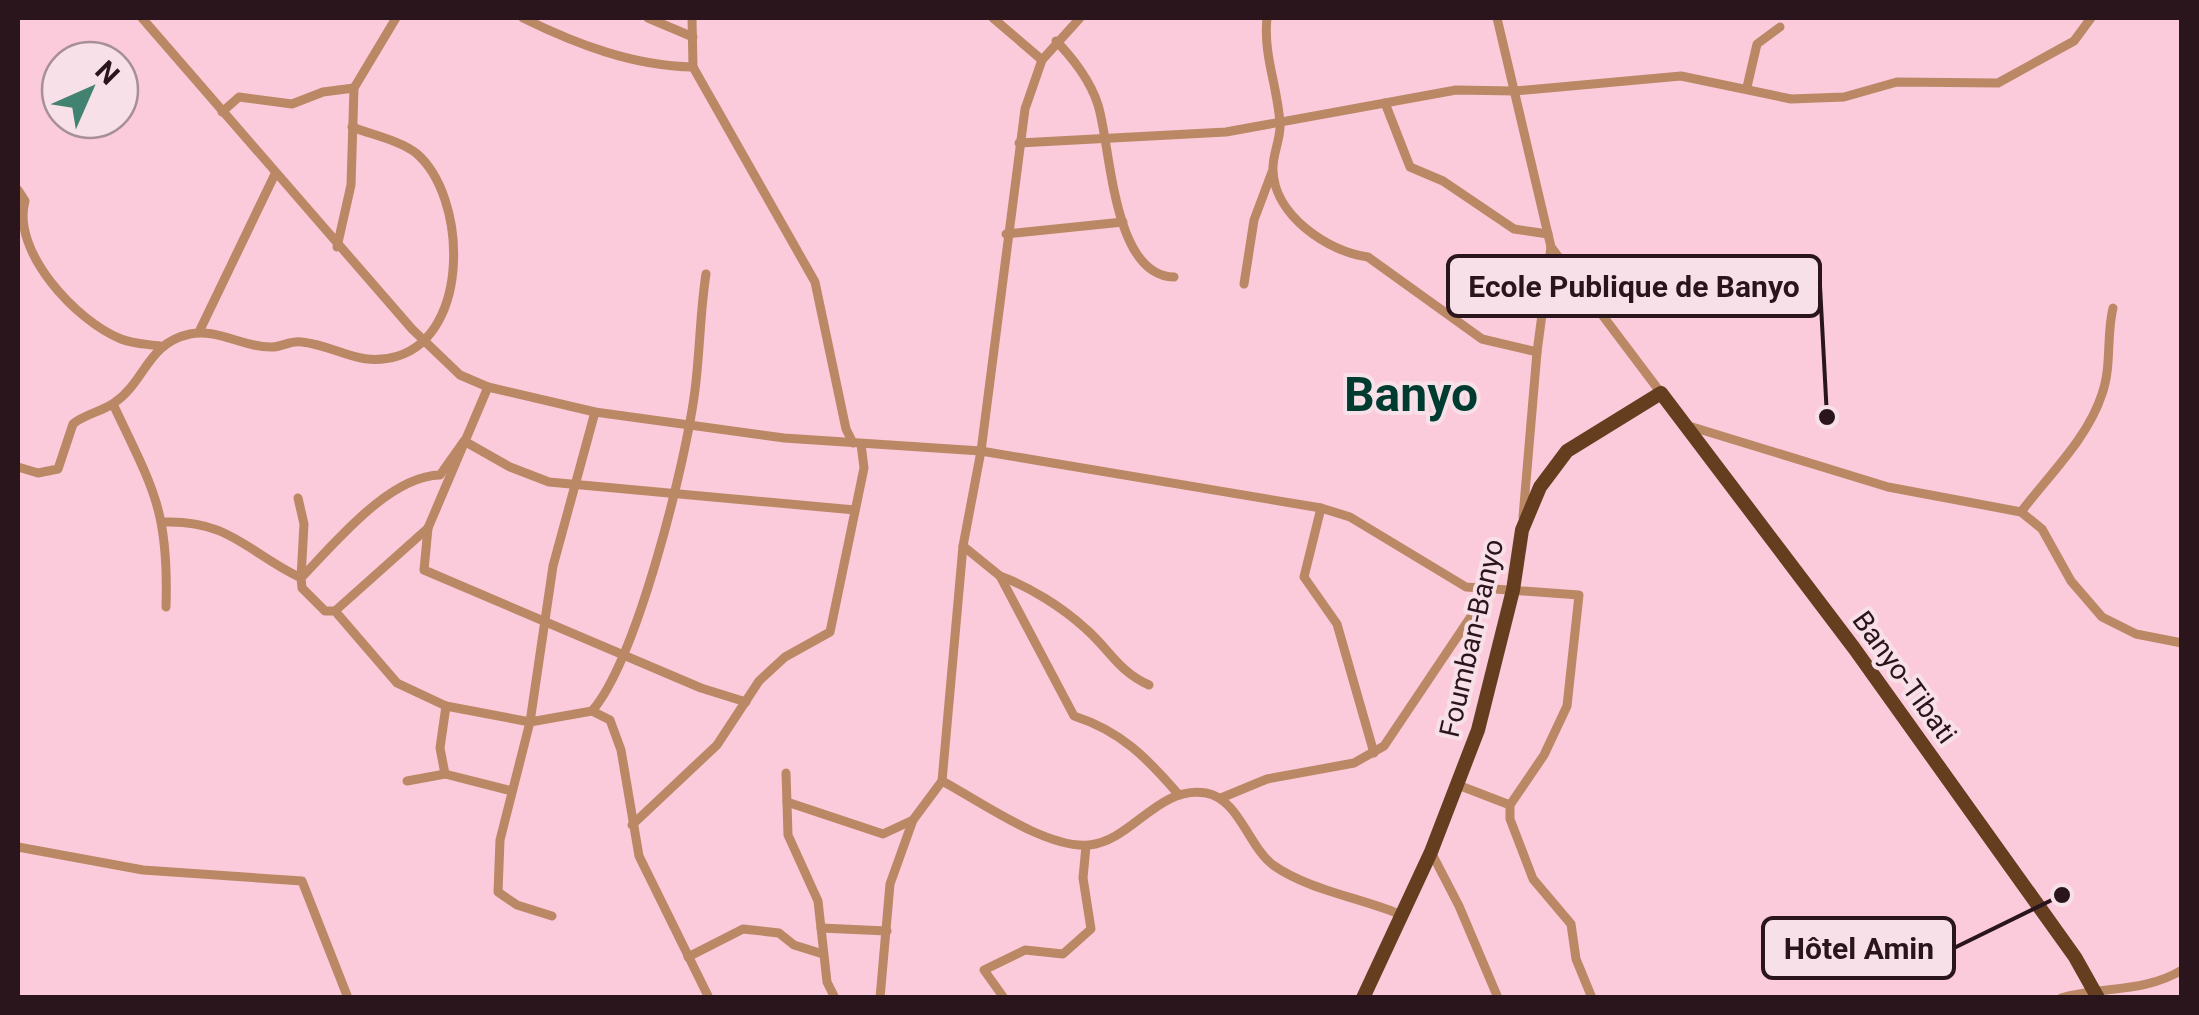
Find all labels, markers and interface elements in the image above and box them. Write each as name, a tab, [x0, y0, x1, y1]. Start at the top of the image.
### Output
north arrow	[40, 40, 140, 140]
text: N	[89, 54, 126, 91]
callout: Ecole Publique de Banyo	[1448, 256, 1820, 316]
text: Ecole Publique de Banyo	[1468, 269, 1800, 304]
district label: Banyo	[1344, 366, 1478, 423]
street label: Foumban-Banyo	[1433, 536, 1510, 740]
street label: Banyo-Tibati	[1846, 605, 1964, 750]
callout: Hôtel Amin	[1763, 918, 1954, 978]
text: Hôtel Amin	[1784, 931, 1934, 966]

